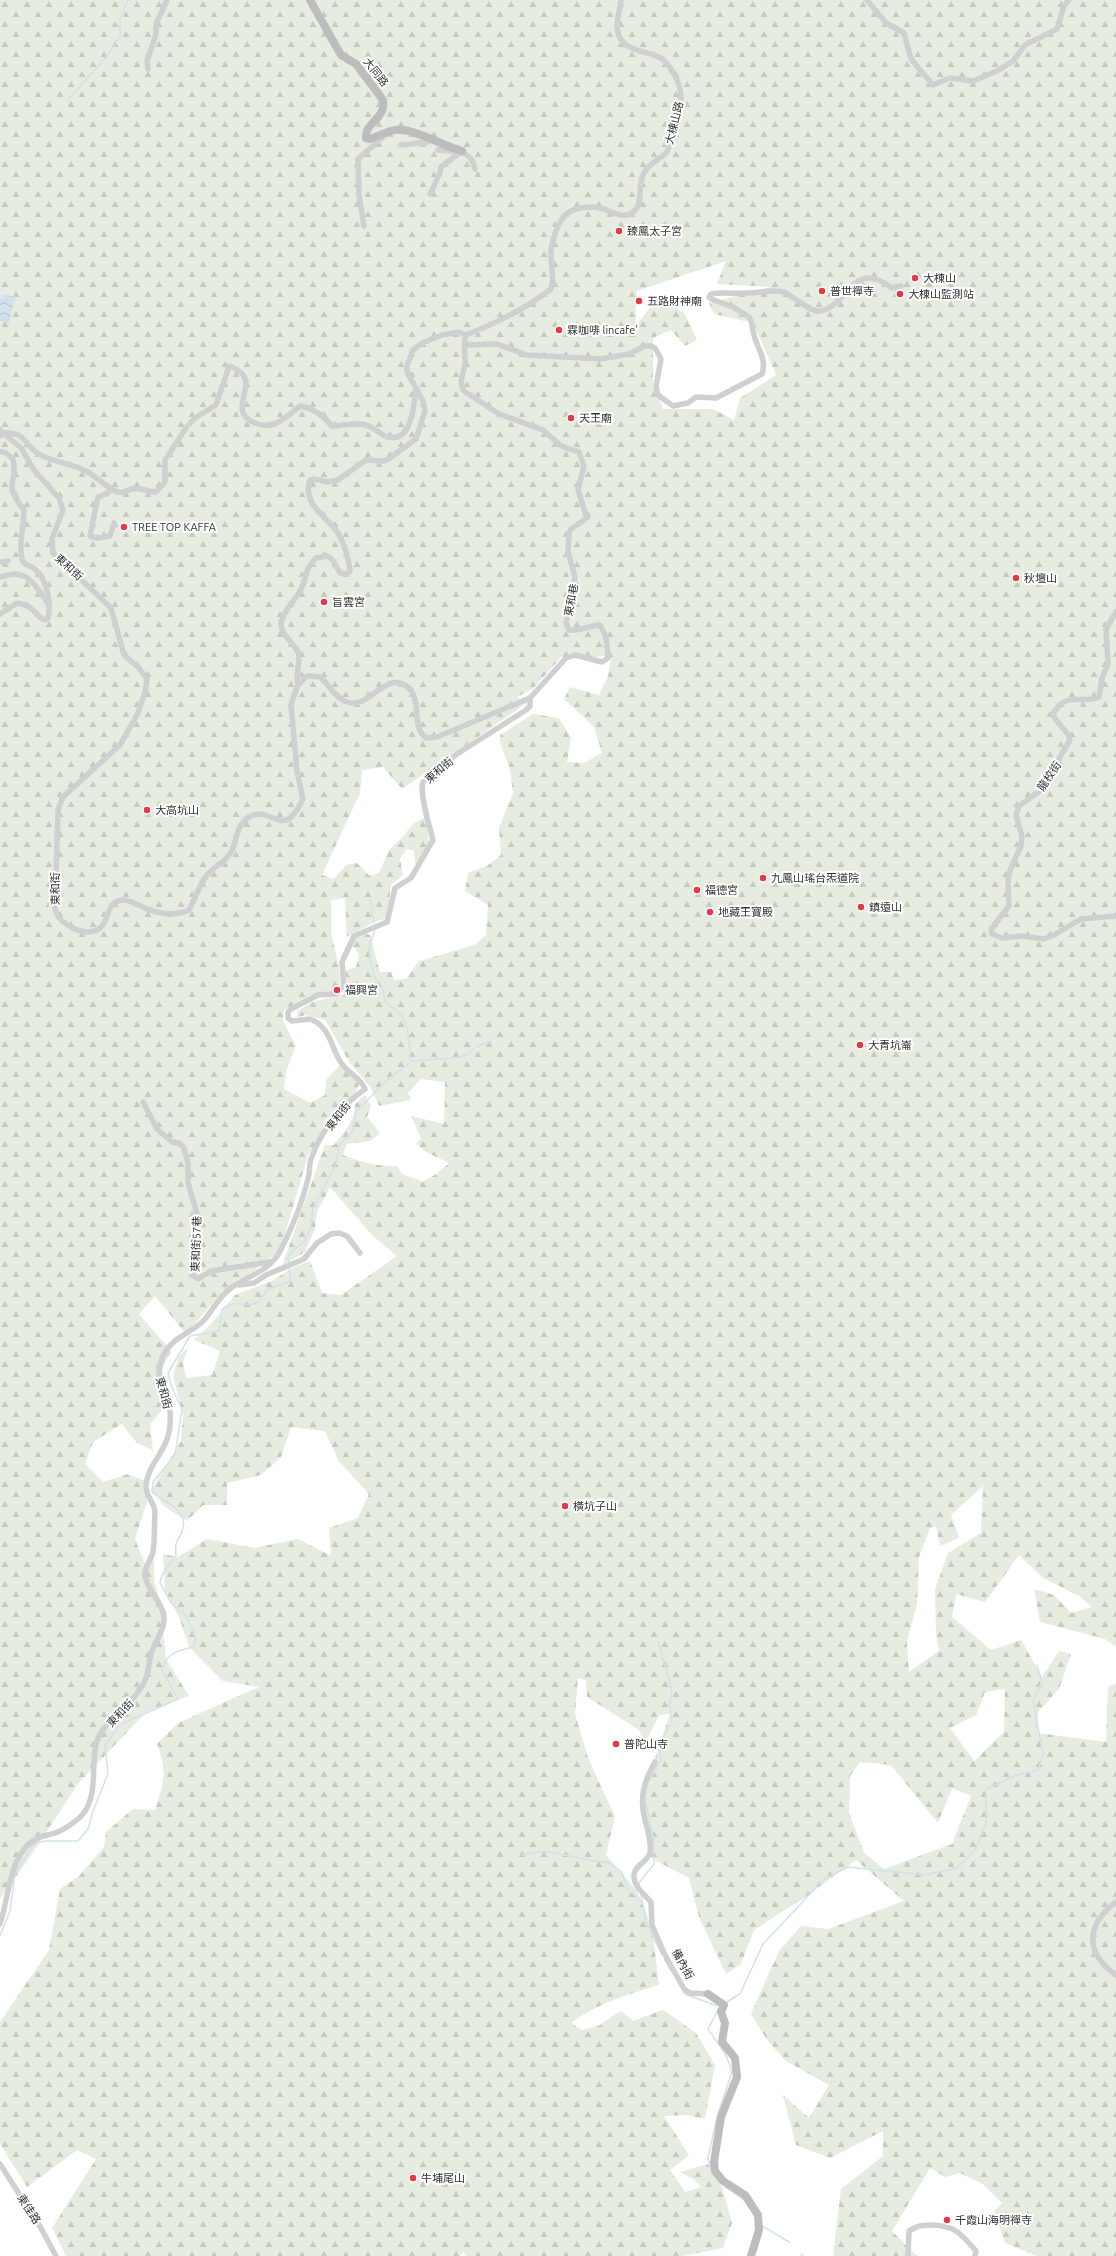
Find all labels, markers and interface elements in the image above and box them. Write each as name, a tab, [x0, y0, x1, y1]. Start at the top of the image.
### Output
street label: 大同路	[361, 55, 391, 89]
street label: 大棟山路	[663, 100, 685, 146]
place label: 臻鳳太子宮	[627, 225, 682, 237]
marker: 臻鳳太子宮	[614, 226, 624, 236]
place label: 大棟山	[923, 272, 956, 284]
marker: 大棟山	[910, 273, 920, 283]
place label: 普世禪寺	[830, 285, 874, 297]
marker: 普世禪寺	[817, 286, 827, 296]
place label: 大棟山監測站	[908, 288, 974, 300]
marker: 大棟山監測站	[895, 289, 905, 299]
place label: 五路財神廟	[647, 295, 702, 307]
marker: 五路財神廟	[634, 296, 644, 306]
place label: 霖咖啡 lincafe'	[567, 324, 638, 336]
marker: 霖咖啡 lincafe'	[554, 325, 564, 335]
place label: 天王廟	[579, 412, 612, 424]
marker: 天王廟	[566, 413, 576, 423]
place label: TREE TOP KAFFA	[132, 521, 217, 533]
marker: TREE TOP KAFFA	[119, 522, 129, 532]
street label: 東和街	[53, 552, 85, 582]
place label: 秋壇山	[1024, 572, 1057, 584]
marker: 秋壇山	[1011, 573, 1021, 583]
street label: 東和巷	[562, 583, 580, 617]
place label: 旨雲宮	[332, 596, 365, 608]
marker: 旨雲宮	[319, 597, 329, 607]
street label: 東和街	[423, 755, 455, 785]
street label: 龍校街	[1035, 759, 1063, 793]
place label: 大高坑山	[155, 804, 199, 816]
marker: 大高坑山	[142, 805, 152, 815]
place label: 九鳳山瑤台炁道院	[771, 872, 859, 884]
street label: 東和街	[49, 873, 61, 906]
marker: 九鳳山瑤台炁道院	[758, 873, 768, 883]
place label: 福德宮	[705, 884, 738, 896]
marker: 福德宮	[692, 885, 702, 895]
place label: 鎮遠山	[869, 901, 902, 913]
marker: 鎮遠山	[856, 902, 866, 912]
place label: 地藏王寶殿	[718, 906, 773, 918]
marker: 地藏王寶殿	[705, 907, 715, 917]
place label: 福興宮	[345, 984, 378, 996]
marker: 福興宮	[332, 985, 342, 995]
place label: 大青坑崙	[868, 1039, 912, 1051]
marker: 大青坑崙	[855, 1040, 865, 1050]
street label: 東和街	[323, 1099, 353, 1133]
street label: 東和街57巷	[189, 1216, 203, 1272]
street label: 東和街	[154, 1376, 174, 1410]
place label: 橫坑子山	[573, 1500, 617, 1512]
marker: 橫坑子山	[560, 1501, 570, 1511]
street label: 東和街	[104, 1697, 136, 1729]
place label: 普陀山寺	[624, 1738, 668, 1750]
marker: 普陀山寺	[611, 1739, 621, 1749]
street label: 備內街	[670, 1947, 696, 1981]
place label: 牛埔尾山	[421, 2172, 465, 2184]
marker: 牛埔尾山	[408, 2173, 418, 2183]
street label: 東佳路	[15, 2192, 43, 2226]
place label: 千霞山海明禪寺	[955, 2214, 1032, 2226]
marker: 千霞山海明禪寺	[942, 2215, 952, 2225]

